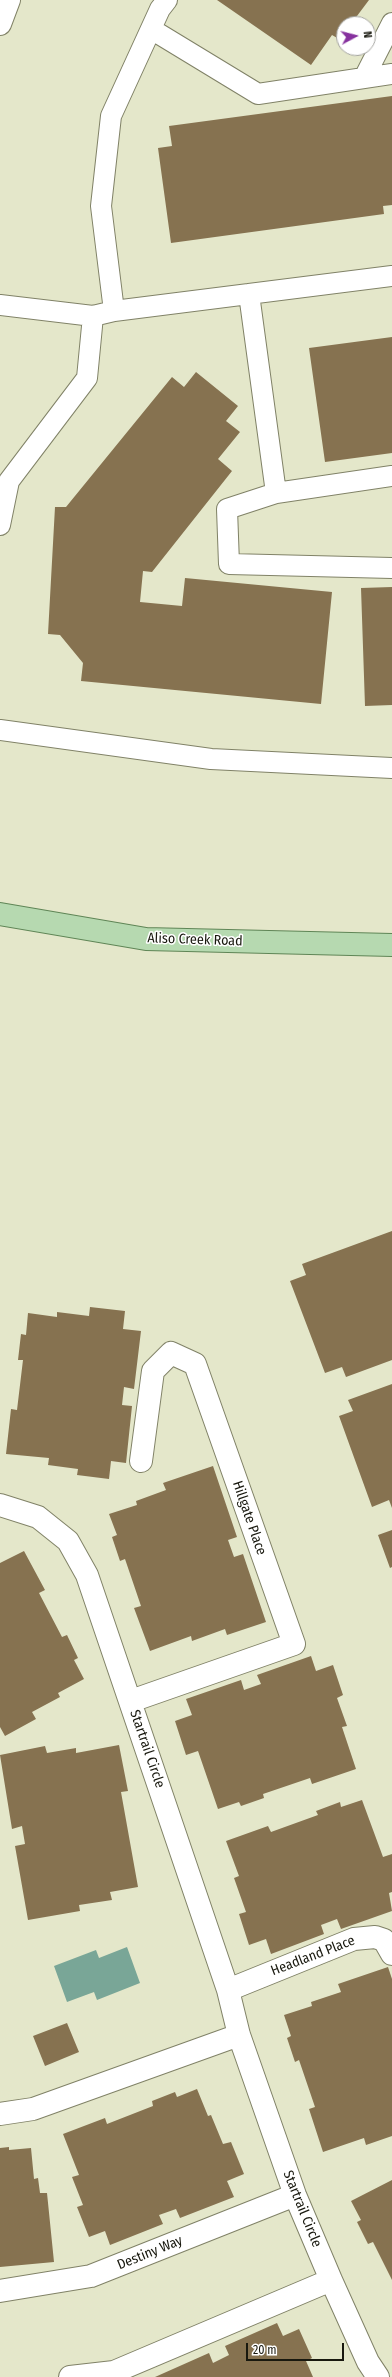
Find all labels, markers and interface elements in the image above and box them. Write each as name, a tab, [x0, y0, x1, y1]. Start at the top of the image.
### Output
north arrow	[336, 16, 376, 56]
text: N	[361, 31, 374, 39]
street label: Aliso Creek Road	[147, 930, 243, 950]
street label: Hillgate Place	[228, 1479, 270, 1557]
street label: Startrail Circle	[126, 1708, 168, 1790]
street label: Headland Place	[269, 1932, 357, 1980]
street label: Startrail Circle	[279, 2168, 325, 2250]
street label: Destiny Way	[115, 2232, 185, 2274]
scale bar	[248, 2335, 346, 2361]
text: 20 m	[253, 2343, 277, 2357]

